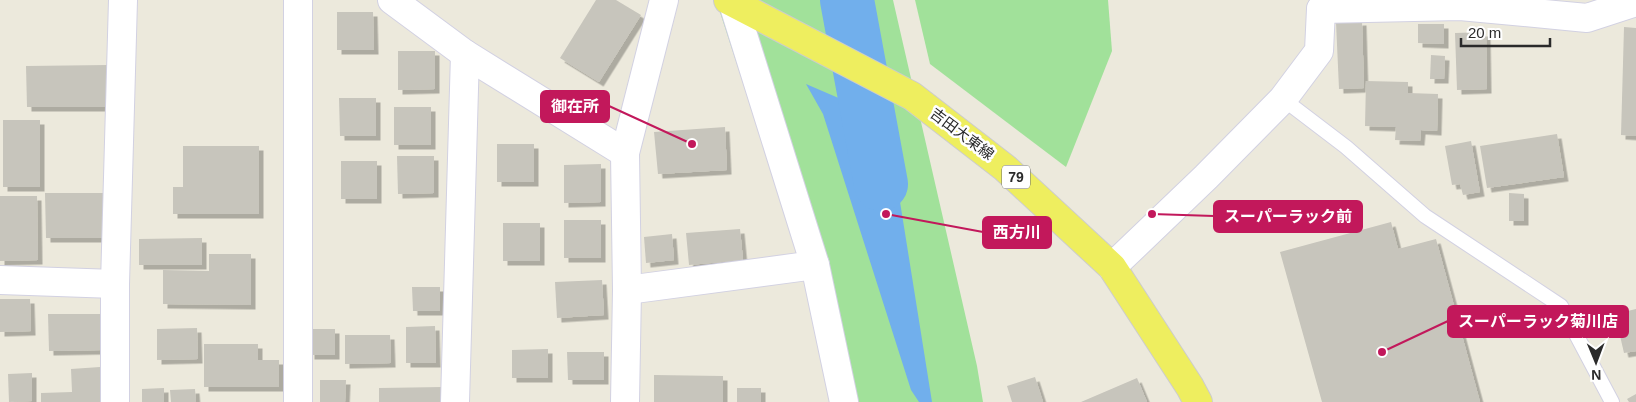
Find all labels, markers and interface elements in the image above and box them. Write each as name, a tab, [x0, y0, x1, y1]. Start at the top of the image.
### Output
scale bar	[1461, 15, 1550, 47]
text: 20 m	[1468, 24, 1501, 41]
callout: 御在所	[541, 91, 609, 122]
text: 御在所	[551, 98, 599, 115]
street label: 吉田大東線	[927, 104, 997, 163]
road number: 79	[1002, 166, 1030, 188]
callout: スーパーラック前	[1214, 201, 1362, 232]
text: スーパーラック前	[1224, 208, 1352, 225]
callout: 西方川	[983, 217, 1051, 248]
text: 西方川	[993, 224, 1041, 241]
callout: スーパーラック菊川店	[1448, 306, 1628, 337]
text: スーパーラック菊川店	[1458, 313, 1618, 330]
north arrow	[1571, 337, 1621, 387]
text: N	[1591, 367, 1601, 383]

